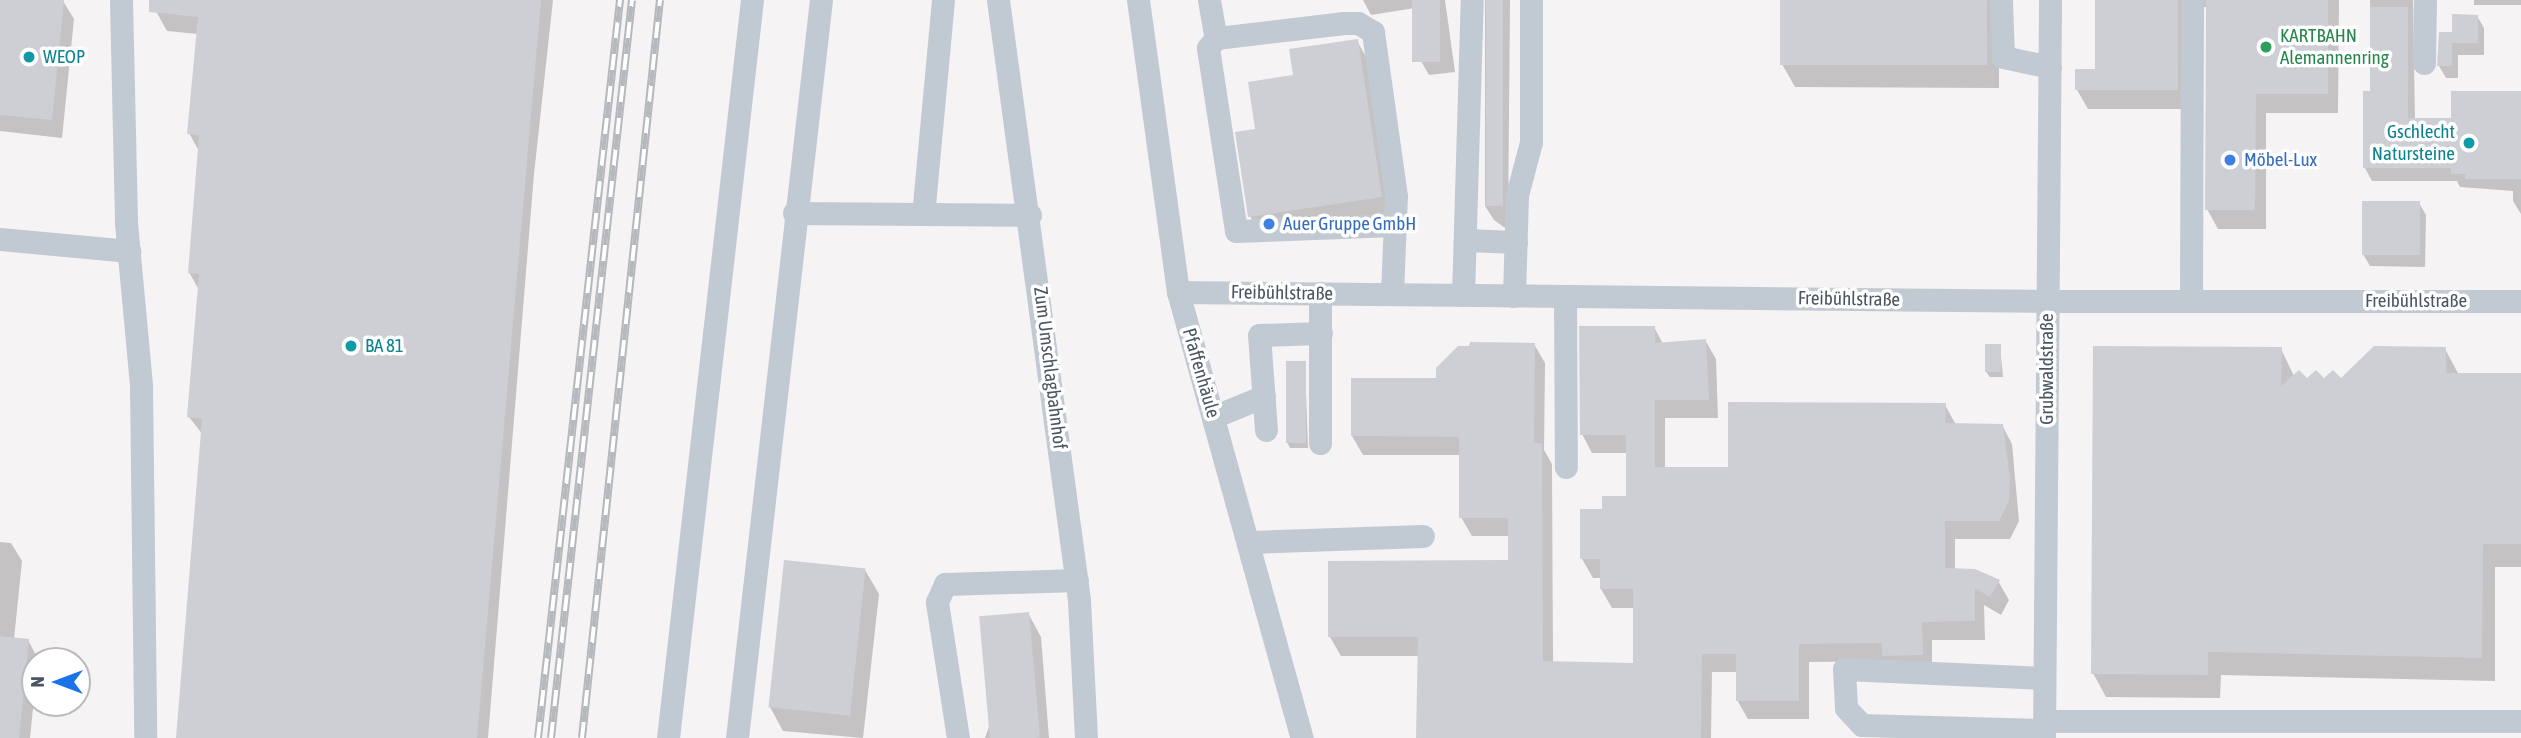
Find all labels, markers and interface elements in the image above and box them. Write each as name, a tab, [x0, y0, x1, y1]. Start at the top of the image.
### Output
place label: KARTBAHN Alemannenring	[2280, 25, 2389, 69]
marker: KARTBAHN Alemannenring	[2258, 39, 2274, 55]
place label: WEOP	[43, 46, 85, 68]
marker: WEOP	[21, 49, 37, 65]
place label: Gschlecht Natursteine	[2372, 121, 2455, 165]
marker: Gschlecht Natursteine	[2461, 135, 2477, 151]
place label: Möbel-Lux	[2244, 149, 2317, 171]
marker: Möbel-Lux	[2222, 152, 2238, 168]
place label: Auer Gruppe GmbH	[1283, 213, 1416, 235]
marker: Auer Gruppe GmbH	[1261, 216, 1277, 232]
street label: Freibühlstraße	[1231, 281, 1333, 305]
street label: Zum Umschlagbahnhof	[1029, 285, 1071, 451]
street label: Freibühlstraße	[1798, 287, 1900, 311]
street label: Freibühlstraße	[2365, 290, 2467, 312]
street label: Grubwaldstraße	[2036, 313, 2058, 425]
street label: Pfaffenhäule	[1177, 326, 1225, 420]
place label: BA 81	[365, 335, 404, 357]
marker: BA 81	[343, 338, 359, 354]
north arrow	[21, 647, 91, 717]
text: N	[26, 676, 48, 688]

